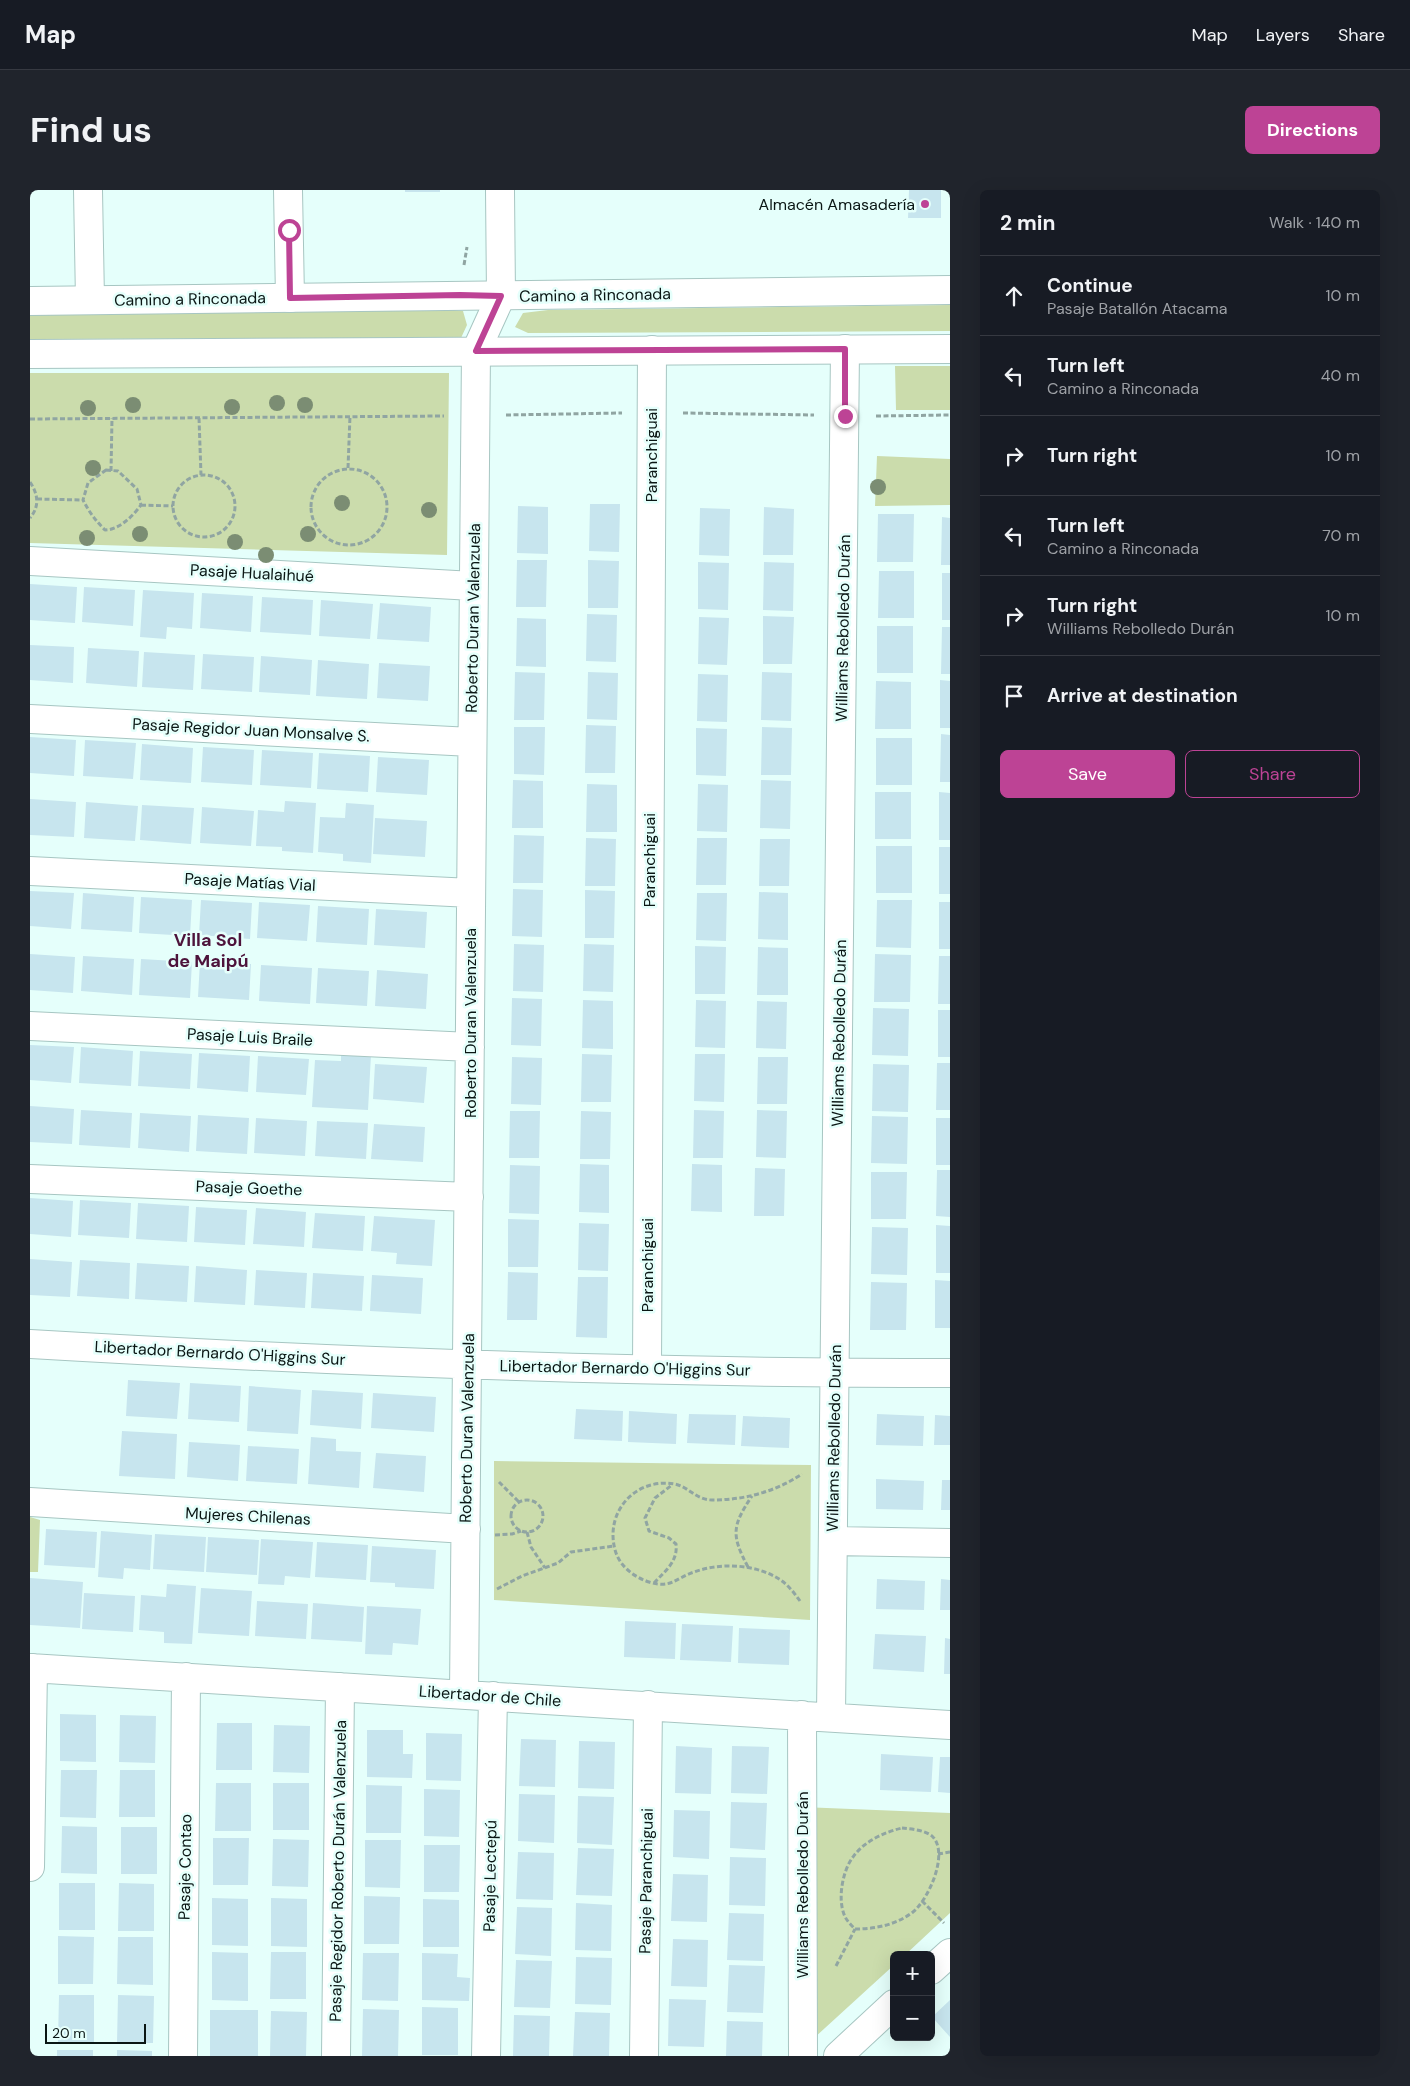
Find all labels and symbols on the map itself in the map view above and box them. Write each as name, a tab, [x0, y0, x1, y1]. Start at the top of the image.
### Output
place label: Almacén Amasadería	[759, 194, 915, 215]
marker: Almacén Amasadería	[919, 198, 931, 210]
route start	[278, 219, 301, 242]
street label: Camino a Rinconada	[519, 283, 671, 307]
street label: Camino a Rinconada	[114, 287, 266, 311]
route end	[834, 405, 857, 428]
street label: Paranchiguai	[641, 408, 662, 502]
street label: Roberto Duran Valenzuela	[461, 523, 485, 713]
street label: Williams Rebolledo Durán	[831, 534, 855, 722]
street label: Pasaje Hualaihué	[190, 559, 314, 587]
street label: Pasaje Regidor Juan Monsalve S.	[132, 713, 370, 747]
street label: Paranchiguai	[639, 813, 660, 907]
street label: Pasaje Matías Vial	[184, 868, 316, 896]
district label: Villa Sol de Maipú	[167, 928, 249, 973]
street label: Roberto Duran Valenzuela	[460, 928, 481, 1118]
street label: Williams Rebolledo Durán	[827, 939, 851, 1127]
street label: Pasaje Luis Braile	[186, 1023, 314, 1051]
street label: Pasaje Goethe	[195, 1176, 303, 1200]
street label: Paranchiguai	[637, 1218, 658, 1312]
street label: Roberto Duran Valenzuela	[455, 1333, 479, 1523]
street label: Libertador Bernardo O'Higgins Sur	[94, 1336, 346, 1370]
street label: Williams Rebolledo Durán	[822, 1344, 846, 1532]
street label: Libertador Bernardo O'Higgins Sur	[499, 1355, 751, 1381]
street label: Mujeres Chilenas	[185, 1502, 311, 1530]
street label: Libertador de Chile	[418, 1681, 562, 1711]
street label: Pasaje Regidor Roberto Durán Valenzuela	[325, 1720, 351, 2022]
street label: Williams Rebolledo Durán	[792, 1791, 813, 1979]
street label: Pasaje Paranchiguai	[634, 1808, 658, 1954]
street label: Pasaje Contao	[174, 1814, 196, 1920]
street label: Pasaje Lectepú	[479, 1820, 501, 1932]
scale bar	[45, 2021, 146, 2044]

